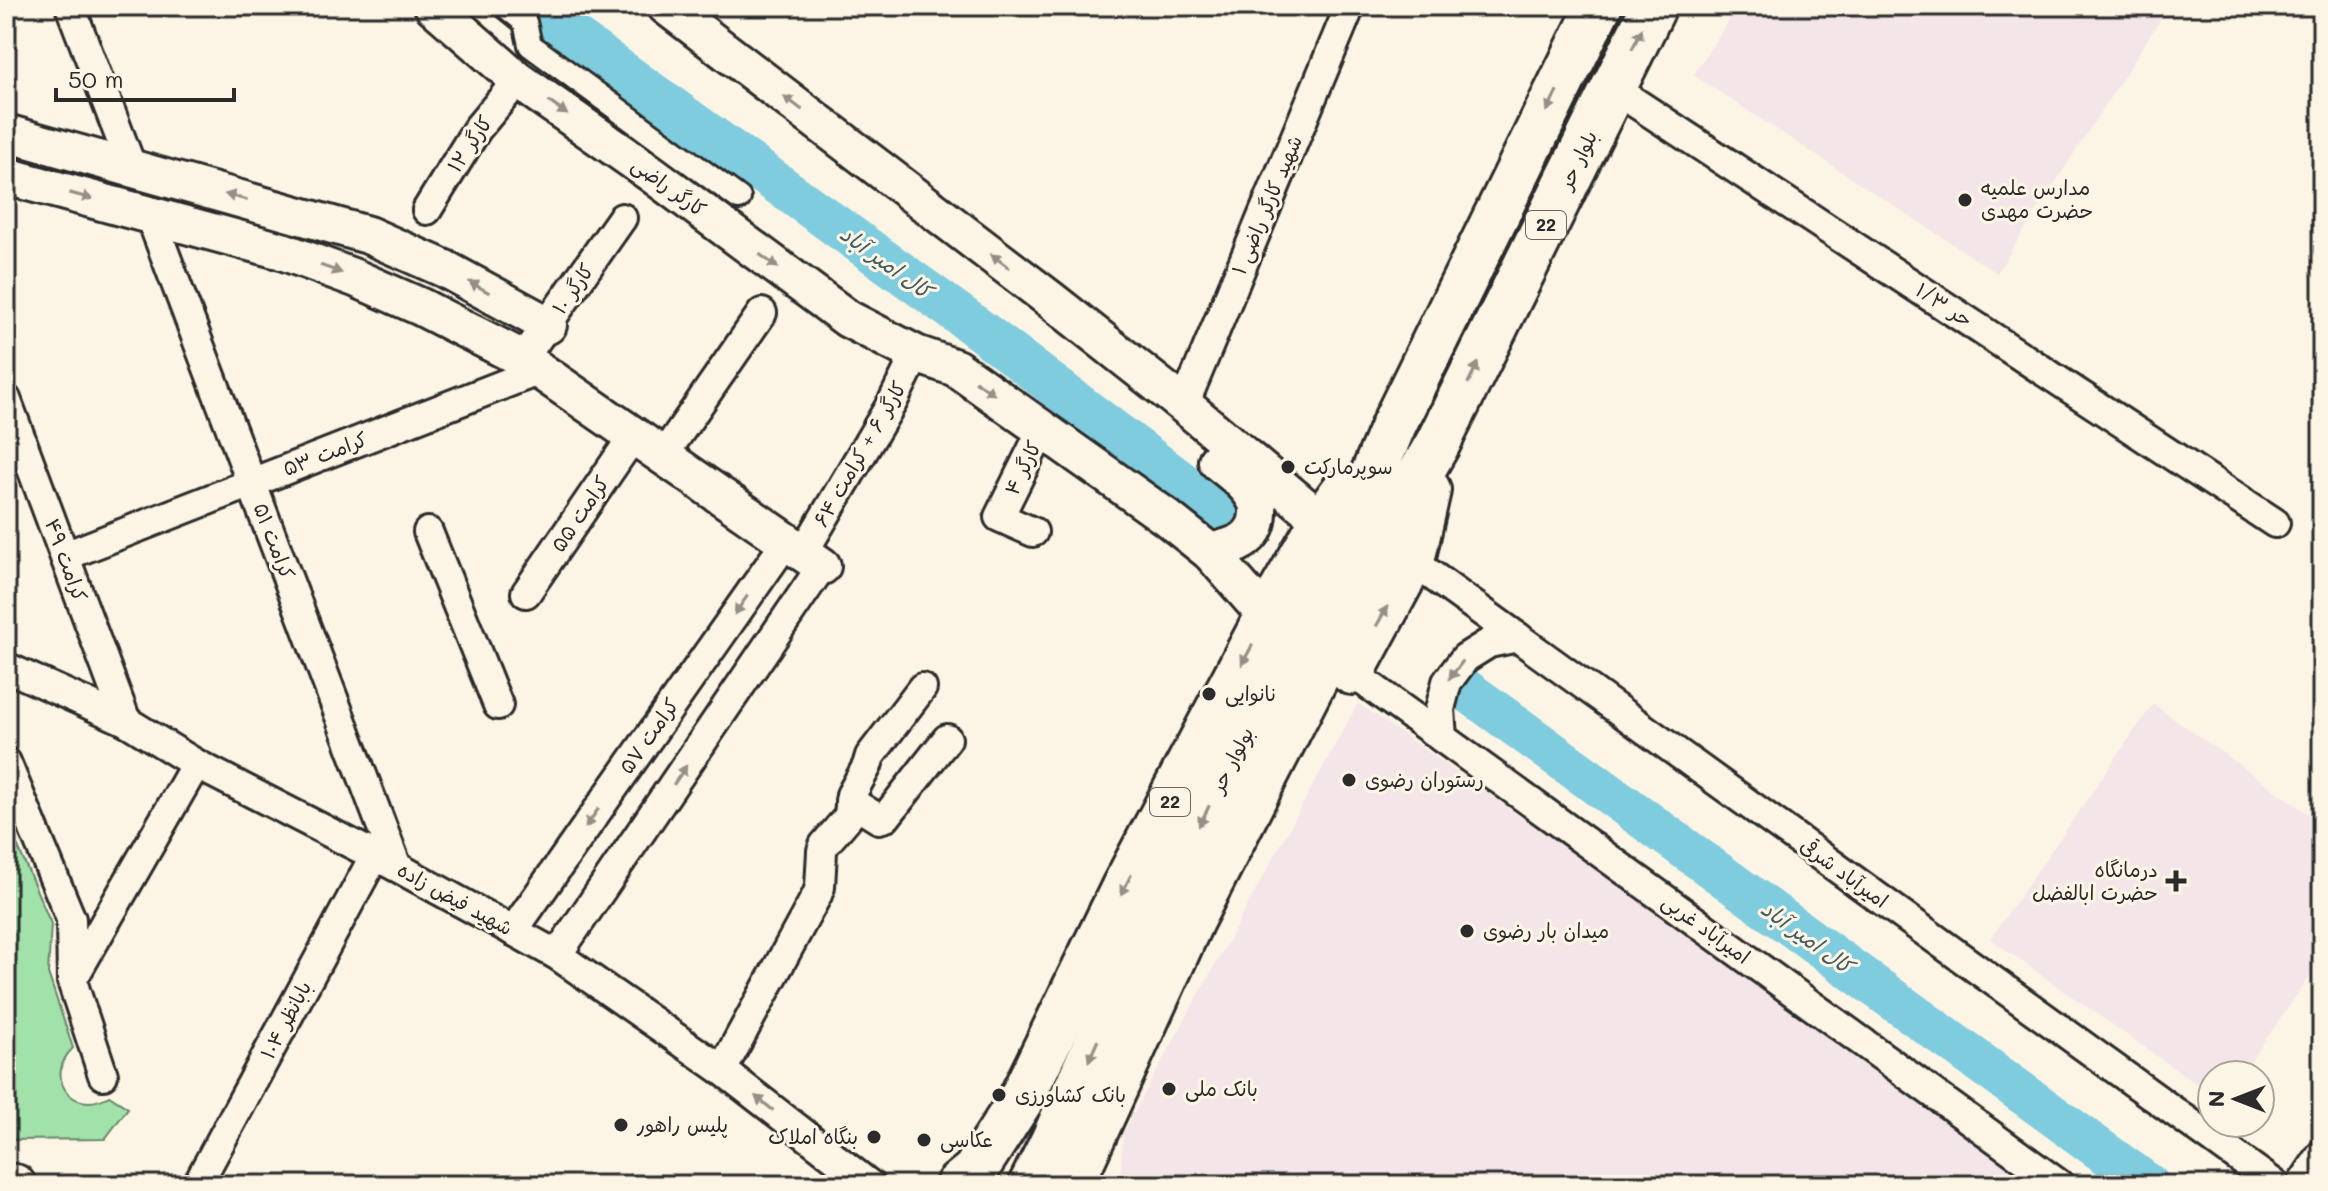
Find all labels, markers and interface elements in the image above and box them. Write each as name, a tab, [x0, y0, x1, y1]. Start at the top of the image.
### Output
one-way arrow	[1630, 28, 1644, 51]
scale bar	[56, 52, 234, 102]
text: 50 m	[68, 63, 124, 94]
one-way arrow	[1545, 90, 1559, 113]
one-way arrow	[783, 95, 804, 111]
one-way arrow	[547, 100, 568, 115]
street label: کارگر ۱۲	[441, 110, 498, 177]
street label: بلوار حر	[1551, 126, 1602, 195]
street label: شهید کارگر راضی ۱	[1225, 131, 1308, 279]
street label: کارگر راضی	[627, 150, 712, 223]
place label: مدارس علمیه حضرت مهدی	[1981, 174, 2093, 223]
one-way arrow	[224, 190, 248, 203]
one-way arrow	[69, 191, 94, 203]
marker: مدارس علمیه حضرت مهدی	[1956, 191, 1974, 209]
road number: 22	[1526, 211, 1566, 239]
water label: کال امیر آباد	[835, 219, 941, 307]
one-way arrow	[758, 252, 779, 268]
one-way arrow	[990, 253, 1010, 269]
street label: کارگر ۱۰	[545, 258, 599, 319]
one-way arrow	[319, 263, 343, 276]
street label: حر ۱/۳	[1911, 276, 1978, 332]
one-way arrow	[468, 281, 490, 295]
one-way arrow	[1466, 362, 1480, 385]
street label: کارگر ۶ + کرامت ۶۴	[807, 376, 911, 531]
one-way arrow	[974, 380, 995, 395]
street label: کرامت ۵۳	[279, 425, 371, 481]
street label: کارگر ۴	[998, 436, 1046, 499]
place label: سوپرمارکت	[1304, 453, 1393, 480]
marker: سوپرمارکت	[1279, 458, 1297, 476]
street label: کرامت ۵۵	[544, 470, 614, 556]
street label: کرامت ۵۱	[248, 499, 301, 583]
street label: کرامت ۴۹	[40, 515, 94, 605]
one-way arrow	[734, 595, 749, 616]
one-way arrow	[1376, 604, 1389, 627]
one-way arrow	[1241, 643, 1254, 666]
one-way arrow	[1448, 659, 1464, 681]
place label: نانوایی	[1225, 680, 1277, 707]
marker: نانوایی	[1200, 685, 1218, 703]
street label: کرامت ۵۷	[613, 692, 684, 778]
street label: بولوار حر	[1203, 722, 1260, 799]
one-way arrow	[672, 764, 687, 785]
place label: رستوران رضوی	[1365, 766, 1484, 794]
marker: رستوران رضوی	[1340, 771, 1358, 789]
road number: 22	[1150, 788, 1190, 816]
one-way arrow	[1197, 805, 1211, 828]
one-way arrow	[584, 807, 600, 829]
street label: امیرآباد شرقی	[1795, 832, 1894, 913]
street label: شهید فیض زاده	[393, 856, 518, 941]
place label: درمانگاه حضرت ابالفضل	[2032, 856, 2158, 905]
marker: درمانگاه حضرت ابالفضل	[2165, 870, 2187, 892]
one-way arrow	[1119, 873, 1132, 896]
street label: امیرآباد غربی	[1657, 888, 1756, 970]
water label: کال امیر آباد	[1756, 894, 1862, 982]
place label: میدان بار رضوی	[1483, 917, 1609, 943]
marker: میدان بار رضوی	[1458, 922, 1476, 940]
street label: بابانظر ۱۰۴	[254, 976, 317, 1063]
one-way arrow	[1086, 1039, 1100, 1063]
north arrow	[2196, 1059, 2276, 1139]
place label: بانک ملی	[1185, 1075, 1258, 1102]
marker: بانک ملی	[1160, 1080, 1178, 1098]
place label: بانک کشاورزی	[1015, 1081, 1126, 1107]
marker: بانک کشاورزی	[990, 1086, 1008, 1104]
text: N	[2201, 1091, 2230, 1107]
one-way arrow	[754, 1096, 774, 1112]
place label: پلیس راهور	[636, 1111, 728, 1138]
marker: پلیس راهور	[612, 1116, 630, 1134]
place label: بنگاه املاک	[768, 1123, 858, 1149]
place label: عکاسی	[940, 1126, 993, 1153]
marker: بنگاه املاک	[865, 1128, 883, 1146]
marker: عکاسی	[915, 1131, 933, 1149]

